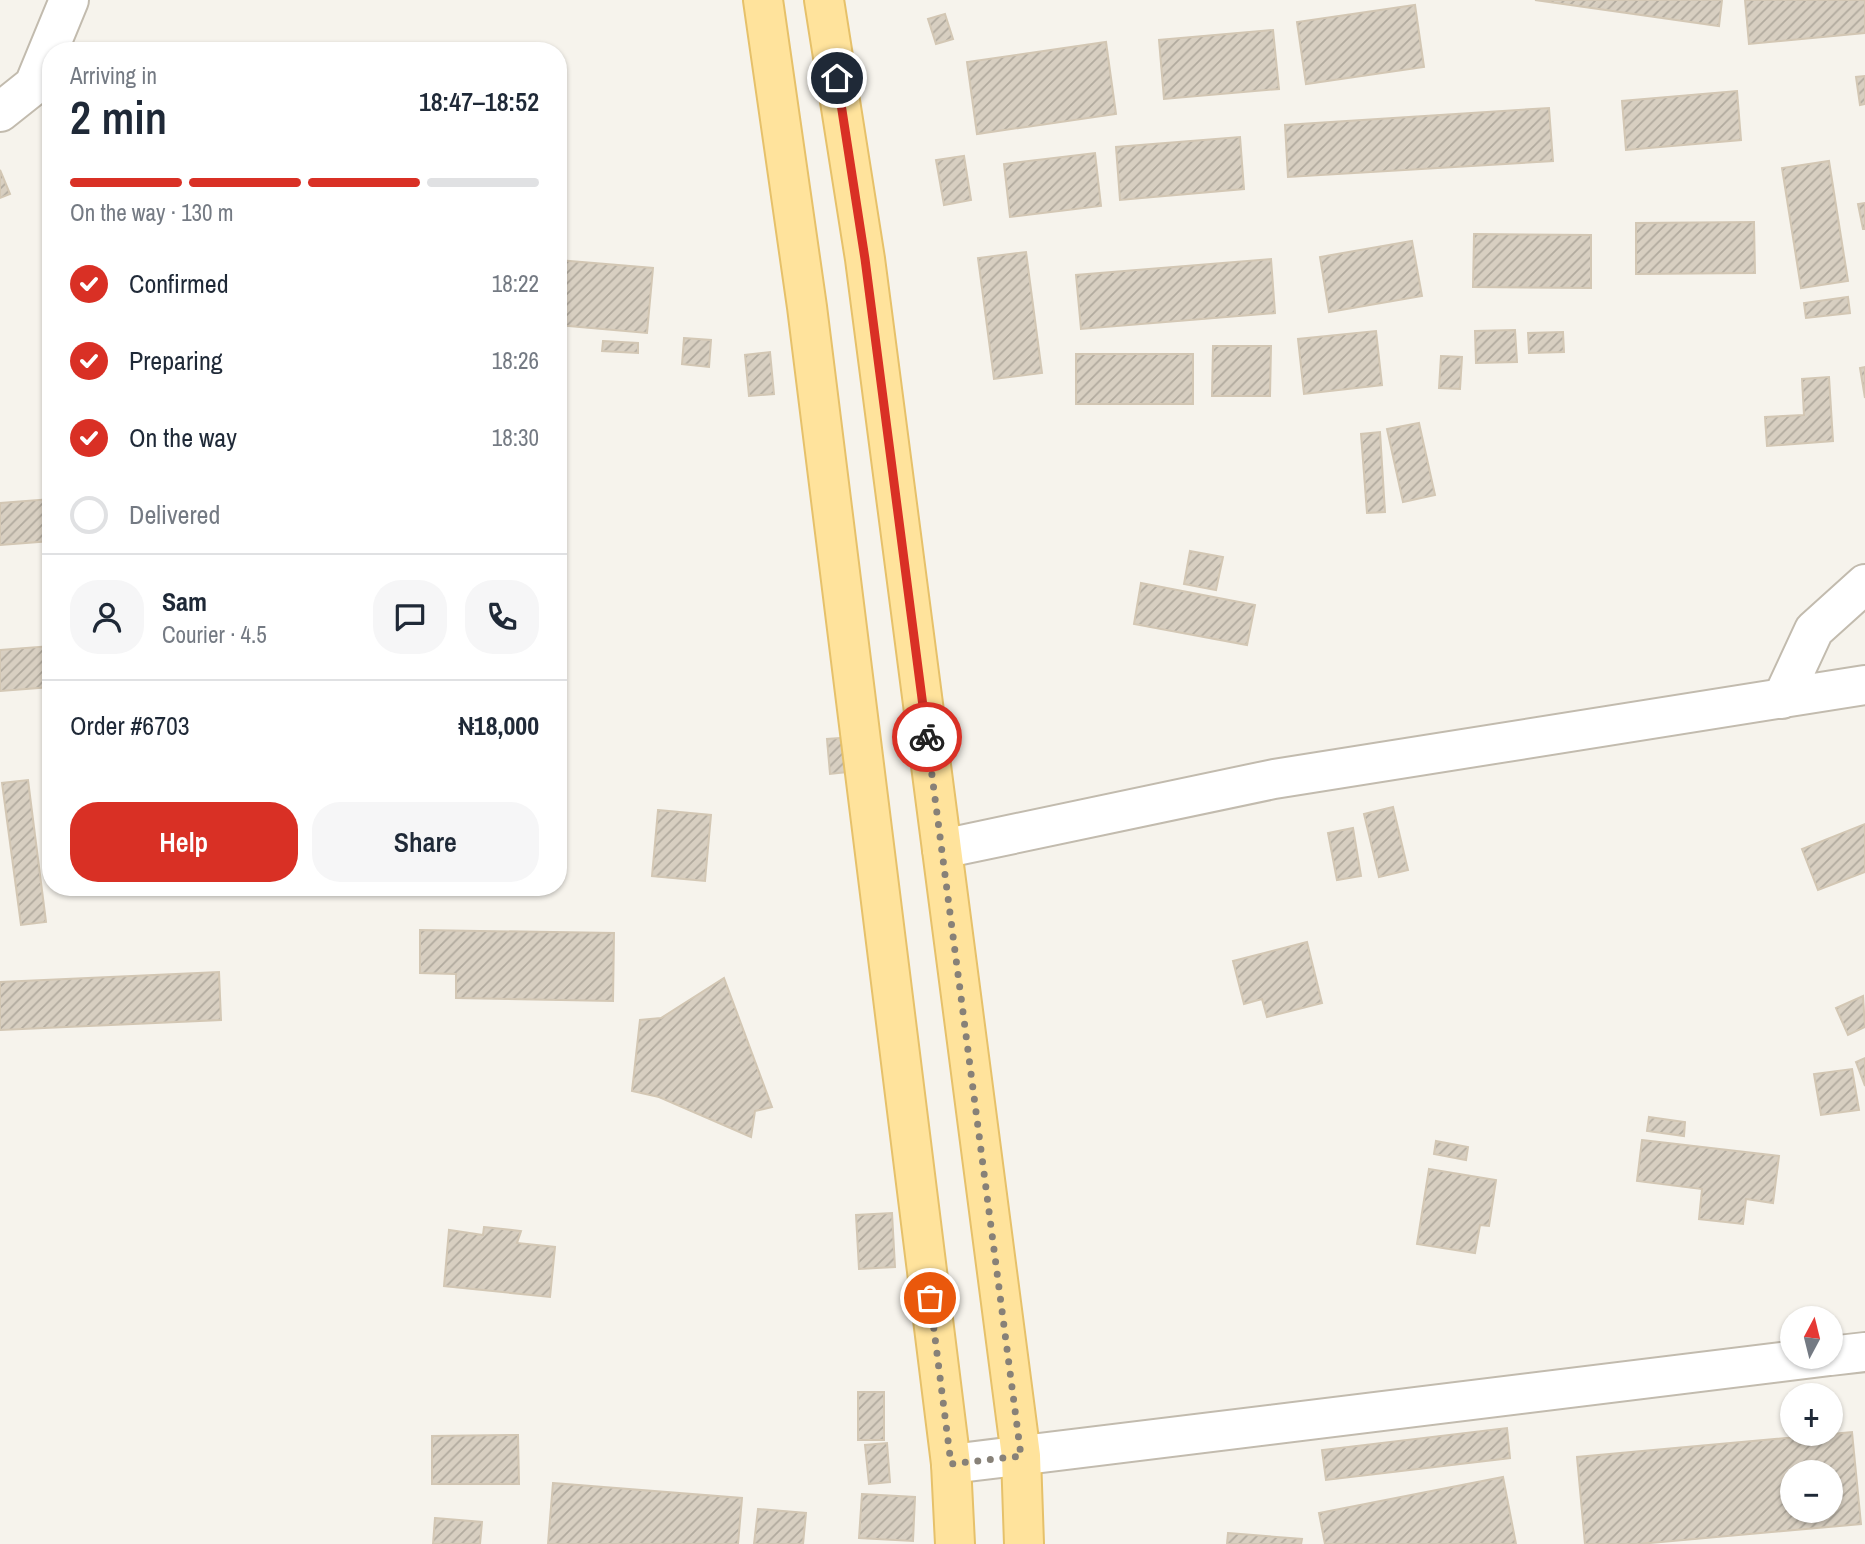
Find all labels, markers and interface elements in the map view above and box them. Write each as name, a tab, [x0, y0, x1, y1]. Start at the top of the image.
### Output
pin	[807, 48, 867, 108]
icon: home	[818, 59, 856, 97]
text: Arriving in	[70, 60, 157, 91]
text: 18:47–18:52	[419, 84, 539, 119]
text: 2 min	[70, 86, 167, 148]
text: On the way · 130 m	[70, 197, 234, 228]
icon: check	[70, 265, 108, 303]
text: Confirmed	[129, 266, 229, 301]
text: 18:22	[492, 268, 539, 299]
icon: check	[70, 342, 108, 380]
text: Preparing	[129, 343, 223, 378]
text: 18:26	[492, 345, 539, 376]
icon: check	[70, 419, 108, 457]
text: On the way	[129, 420, 237, 455]
text: 18:30	[492, 422, 539, 453]
text: Delivered	[129, 497, 220, 532]
button: person	[70, 580, 144, 654]
button: chat	[373, 580, 447, 654]
button: phone	[465, 580, 539, 654]
text: Sam	[162, 584, 207, 619]
text: Courier · 4.5	[162, 619, 267, 650]
courier	[892, 702, 962, 772]
text: Order #6703	[70, 708, 190, 743]
text: ₦18,000	[458, 708, 539, 743]
icon: bike	[908, 718, 946, 756]
button: Help	[70, 802, 298, 882]
button: Share	[312, 802, 539, 882]
pin	[900, 1268, 960, 1328]
icon: bag	[911, 1279, 949, 1317]
north arrow	[1780, 1306, 1843, 1368]
map controls	[1780, 1306, 1843, 1523]
button: +	[1780, 1383, 1843, 1446]
button: −	[1780, 1460, 1843, 1523]

